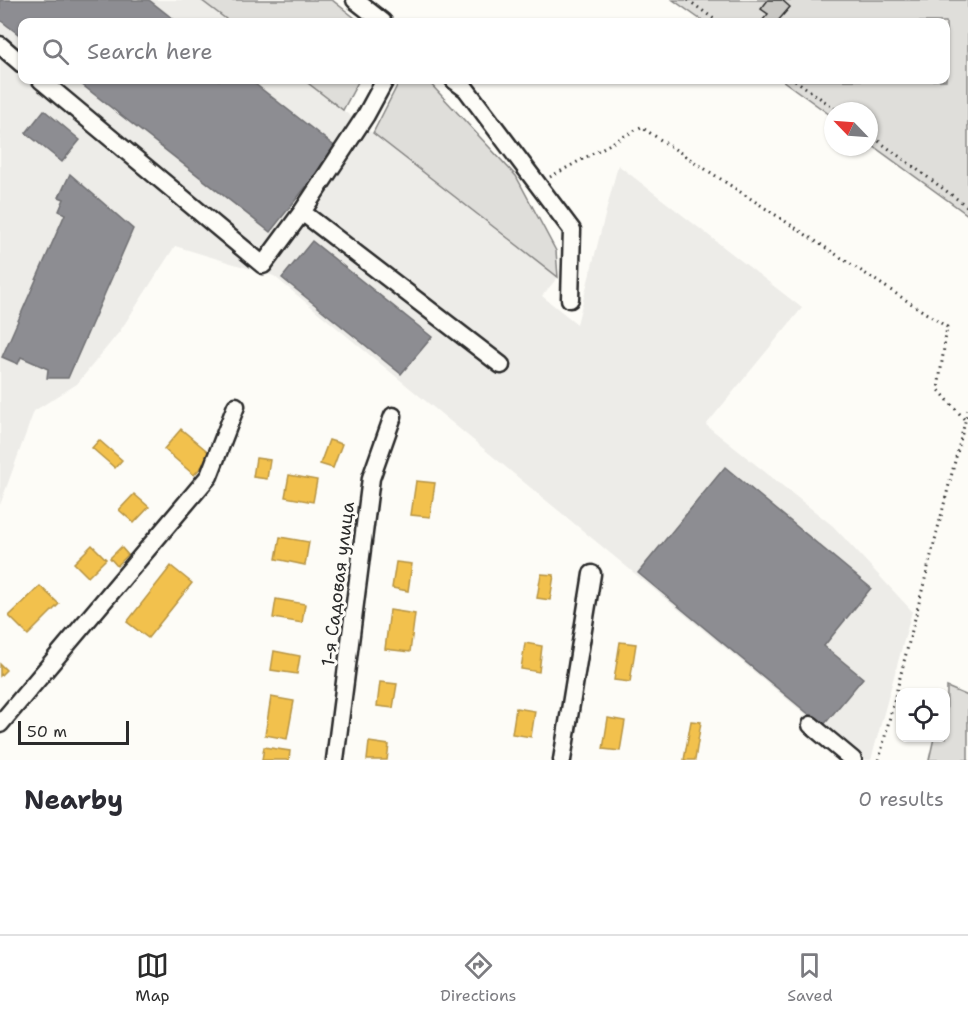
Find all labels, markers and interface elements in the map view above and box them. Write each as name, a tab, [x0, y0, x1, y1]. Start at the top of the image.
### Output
search box	[18, 18, 950, 84]
icon: search	[39, 35, 72, 68]
text: Search here	[87, 37, 213, 66]
north arrow	[824, 102, 878, 156]
street label: 1-я Садовая улица	[316, 500, 360, 668]
map controls	[896, 688, 950, 742]
button: locate	[896, 688, 950, 742]
scale bar	[18, 718, 129, 746]
text: 50 m	[27, 721, 67, 742]
text: Nearby	[24, 782, 123, 817]
text: 0 results	[858, 786, 944, 812]
tab: Map	[135, 949, 170, 1006]
tab: Directions	[440, 949, 517, 1006]
tab: Saved	[787, 949, 833, 1006]

